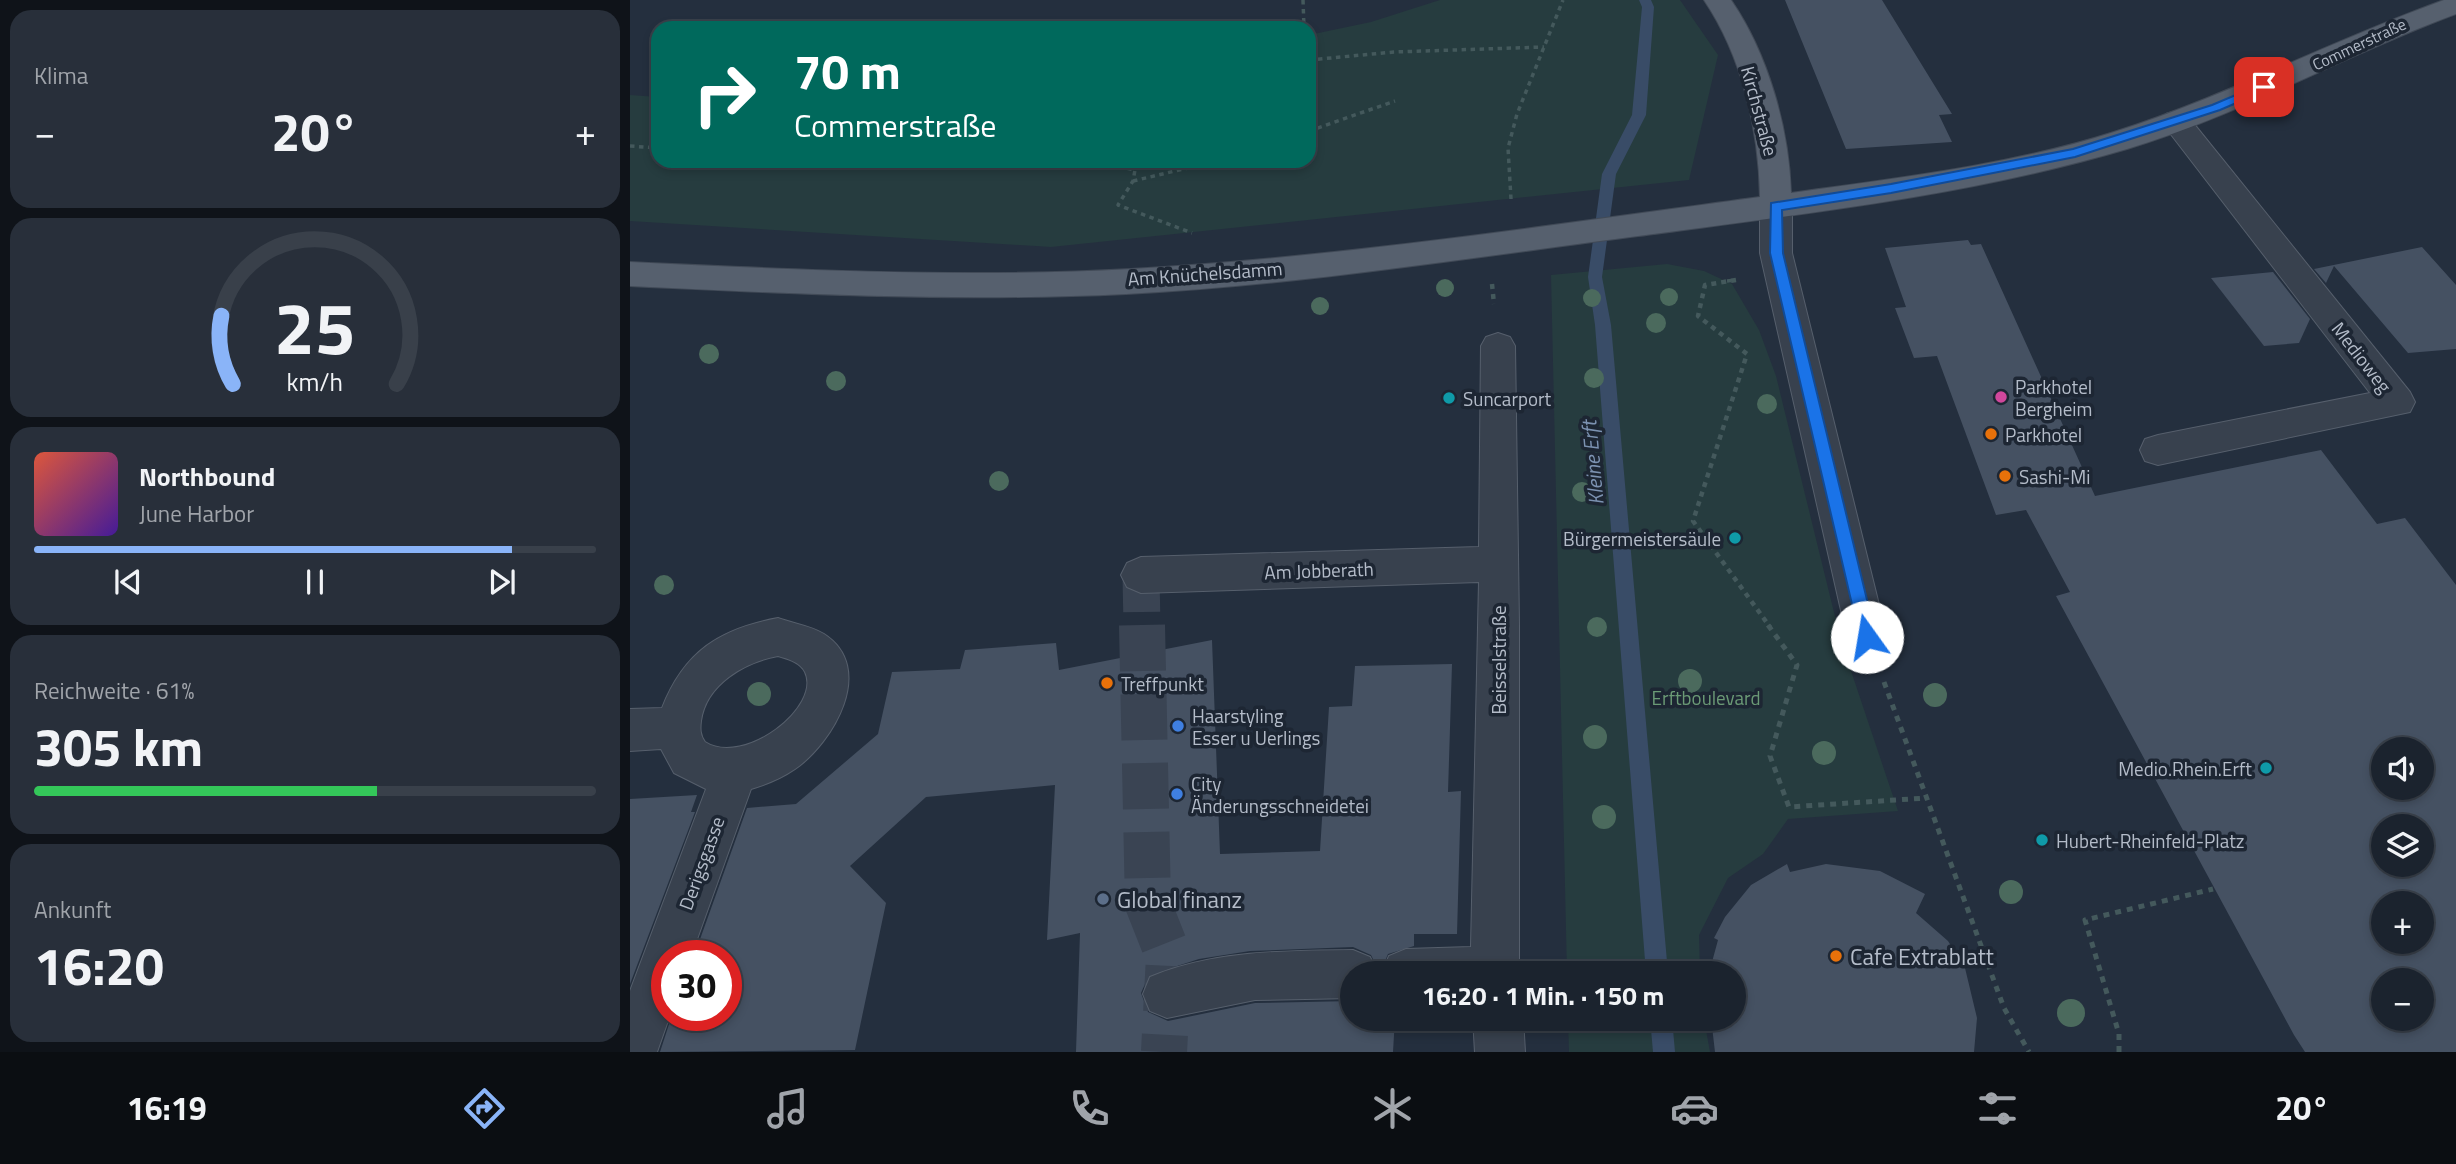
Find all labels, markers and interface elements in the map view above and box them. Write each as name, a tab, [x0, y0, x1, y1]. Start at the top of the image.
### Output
street label: Commerstraße	[2308, 12, 2410, 76]
text: 70 m	[794, 33, 901, 108]
icon: right	[679, 49, 770, 140]
pin	[2234, 57, 2294, 117]
text: Klima	[34, 58, 88, 93]
street label: Kirchstraße	[1734, 63, 1786, 159]
icon: arrive	[2245, 68, 2283, 106]
text: 20°	[271, 92, 359, 171]
text: Commerstraße	[794, 101, 996, 149]
text: −	[34, 103, 55, 161]
text: +	[575, 103, 596, 161]
street label: Am Knüchelsdamm	[1127, 253, 1283, 293]
text: 25	[274, 272, 356, 382]
street label: Medioweg	[2325, 315, 2399, 399]
text: km/h	[287, 362, 343, 400]
place label: Parkhotel Bergheim	[2015, 372, 2092, 423]
place label: Suncarport	[1463, 384, 1552, 413]
marker: Parkhotel Bergheim	[1993, 389, 2009, 405]
marker: Suncarport	[1441, 390, 1457, 406]
water label: Kleine Erft	[1572, 417, 1612, 507]
place label: Parkhotel	[2005, 420, 2082, 449]
marker: Parkhotel	[1983, 426, 1999, 442]
text: Northbound	[139, 457, 275, 496]
place label: Sashi-Mi	[2019, 462, 2090, 491]
marker: Sashi-Mi	[1997, 468, 2013, 484]
text: June Harbor	[139, 496, 254, 531]
place label: Bürgermeistersäule	[1563, 524, 1721, 553]
marker: Bürgermeistersäule	[1727, 530, 1743, 546]
street label: Am Jobberath	[1264, 554, 1374, 586]
icon: previous	[109, 563, 147, 601]
icon: pause	[296, 563, 334, 601]
icon: next	[483, 563, 521, 601]
position arrow	[1830, 600, 1904, 674]
street label: Beisselstraße	[1484, 605, 1513, 715]
place label: Treffpunkt	[1121, 669, 1204, 698]
text: Reichweite · 61%	[34, 673, 194, 708]
marker: Treffpunkt	[1099, 675, 1115, 691]
park label: Erftboulevard	[1652, 683, 1760, 712]
place label: Haarstyling Esser u Uerlings	[1192, 701, 1321, 752]
text: 305 km	[34, 707, 203, 786]
marker: Haarstyling Esser u Uerlings	[1170, 718, 1186, 734]
map controls	[2371, 737, 2434, 1031]
button: sound	[2371, 737, 2434, 800]
place label: Medio.Rhein.Erft	[2118, 754, 2252, 783]
marker: Medio.Rhein.Erft	[2258, 760, 2274, 776]
place label: City Änderungsschneidetei	[1191, 769, 1369, 820]
marker: City Änderungsschneidetei	[1169, 786, 1185, 802]
street label: Derigsgasse	[671, 812, 731, 914]
button: layers	[2371, 814, 2434, 877]
place label: Hubert-Rheinfeld-Platz	[2056, 826, 2244, 855]
marker: Hubert-Rheinfeld-Platz	[2034, 832, 2050, 848]
place label: Global finanz	[1117, 882, 1242, 917]
marker: Global finanz	[1095, 891, 1111, 907]
button: +	[2371, 891, 2434, 954]
text: Ankunft	[34, 892, 111, 927]
text: 16:20	[34, 926, 164, 1005]
place label: Cafe Extrablatt	[1850, 939, 1994, 974]
speed limit sign: 30	[651, 940, 742, 1031]
marker: Cafe Extrablatt	[1828, 948, 1844, 964]
button: −	[2371, 968, 2434, 1031]
text: 16:20 · 1 Min. · 150 m	[1422, 976, 1664, 1015]
text: 16:19	[127, 1084, 207, 1132]
icon: directions	[460, 1084, 509, 1133]
icon: music	[763, 1084, 812, 1133]
icon: phone	[1065, 1084, 1114, 1133]
icon: climate	[1368, 1084, 1417, 1133]
icon: car	[1670, 1084, 1719, 1133]
icon: filters	[1973, 1084, 2022, 1133]
text: 20°	[2275, 1084, 2329, 1132]

